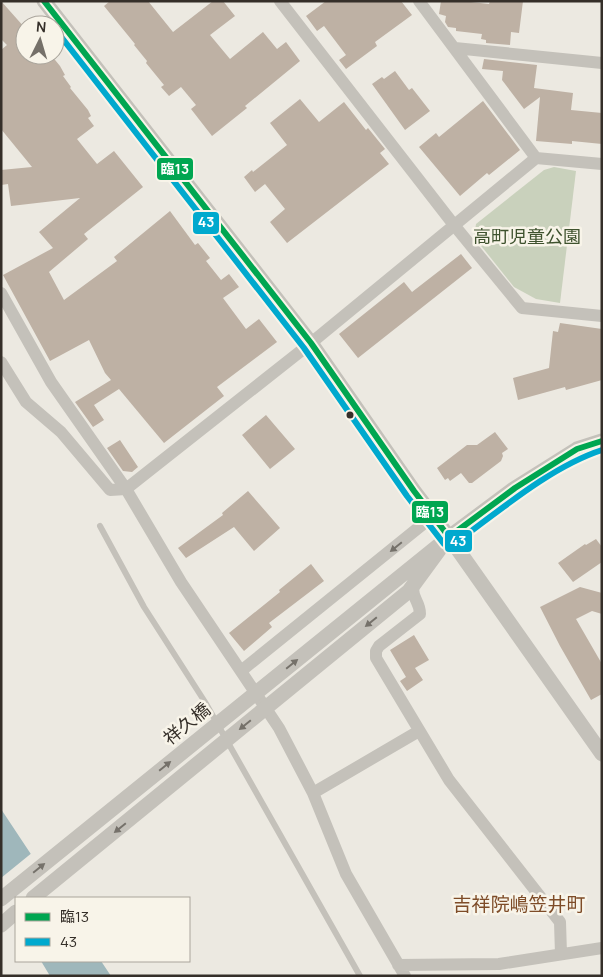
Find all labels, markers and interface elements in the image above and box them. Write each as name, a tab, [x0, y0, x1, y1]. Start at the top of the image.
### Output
north arrow	[15, 15, 65, 65]
text: N	[35, 17, 47, 36]
line badge: 臨13	[156, 157, 194, 181]
text: 臨13	[161, 159, 189, 178]
line badge: 43	[192, 211, 220, 235]
text: 43	[198, 212, 214, 231]
park label: 高町児童公園	[473, 224, 581, 248]
unlabelled marker	[345, 410, 355, 420]
line badge: 臨13	[411, 500, 449, 524]
text: 臨13	[416, 502, 444, 521]
line badge: 43	[444, 529, 473, 553]
text: 43	[450, 531, 466, 550]
one-way arrow	[390, 542, 403, 553]
one-way arrow	[365, 617, 378, 628]
one-way arrow	[285, 658, 298, 669]
street label: 祥久橋	[158, 697, 215, 750]
one-way arrow	[240, 719, 252, 731]
one-way arrow	[159, 760, 172, 771]
one-way arrow	[113, 822, 126, 833]
one-way arrow	[32, 863, 45, 874]
district label: 吉祥院嶋笠井町	[452, 891, 586, 917]
legend	[15, 897, 190, 962]
text: 臨13	[60, 906, 89, 927]
text: 43	[60, 931, 77, 952]

